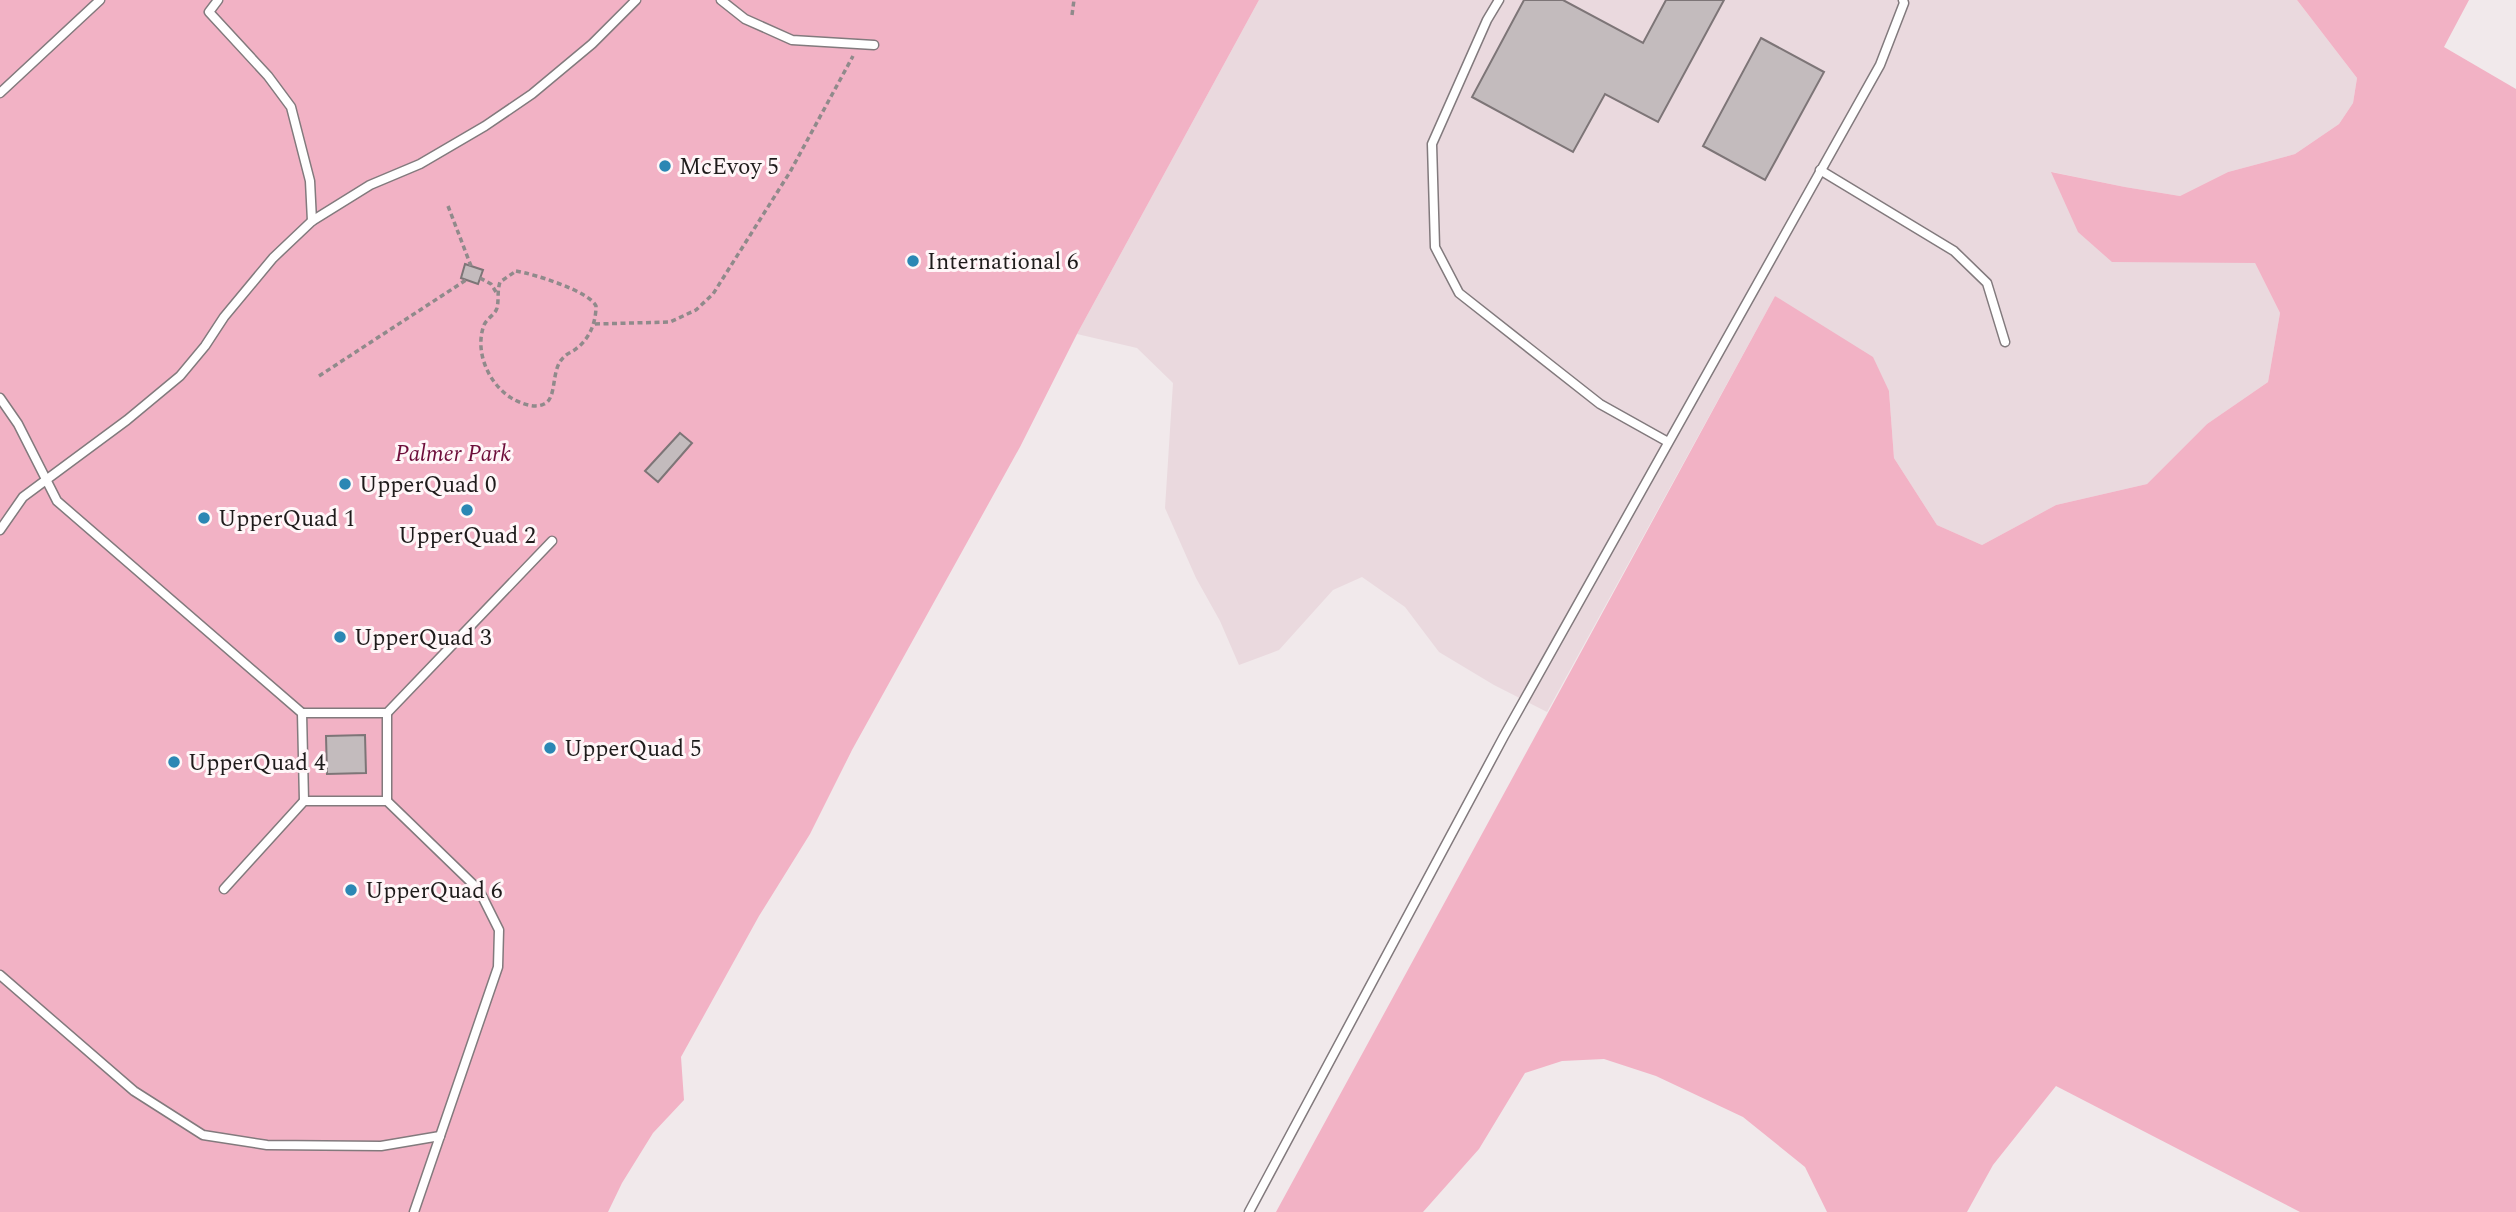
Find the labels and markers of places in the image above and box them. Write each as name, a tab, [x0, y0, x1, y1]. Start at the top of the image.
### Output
place label: McEvoy 5	[679, 150, 779, 185]
marker: McEvoy 5	[657, 158, 673, 174]
place label: International 6	[927, 245, 1078, 280]
marker: International 6	[905, 253, 921, 269]
place label: UpperQuad 0	[359, 468, 496, 503]
marker: UpperQuad 0	[337, 476, 353, 492]
place label: UpperQuad 1	[218, 502, 355, 537]
marker: UpperQuad 2	[459, 502, 475, 518]
marker: UpperQuad 1	[196, 510, 212, 526]
place label: UpperQuad 2	[398, 519, 536, 554]
place label: UpperQuad 3	[354, 621, 491, 656]
marker: UpperQuad 3	[332, 629, 348, 645]
place label: UpperQuad 5	[564, 732, 701, 767]
marker: UpperQuad 5	[542, 740, 558, 756]
place label: UpperQuad 4	[188, 746, 326, 781]
marker: UpperQuad 4	[166, 754, 182, 770]
place label: UpperQuad 6	[365, 874, 502, 909]
marker: UpperQuad 6	[343, 882, 359, 898]

